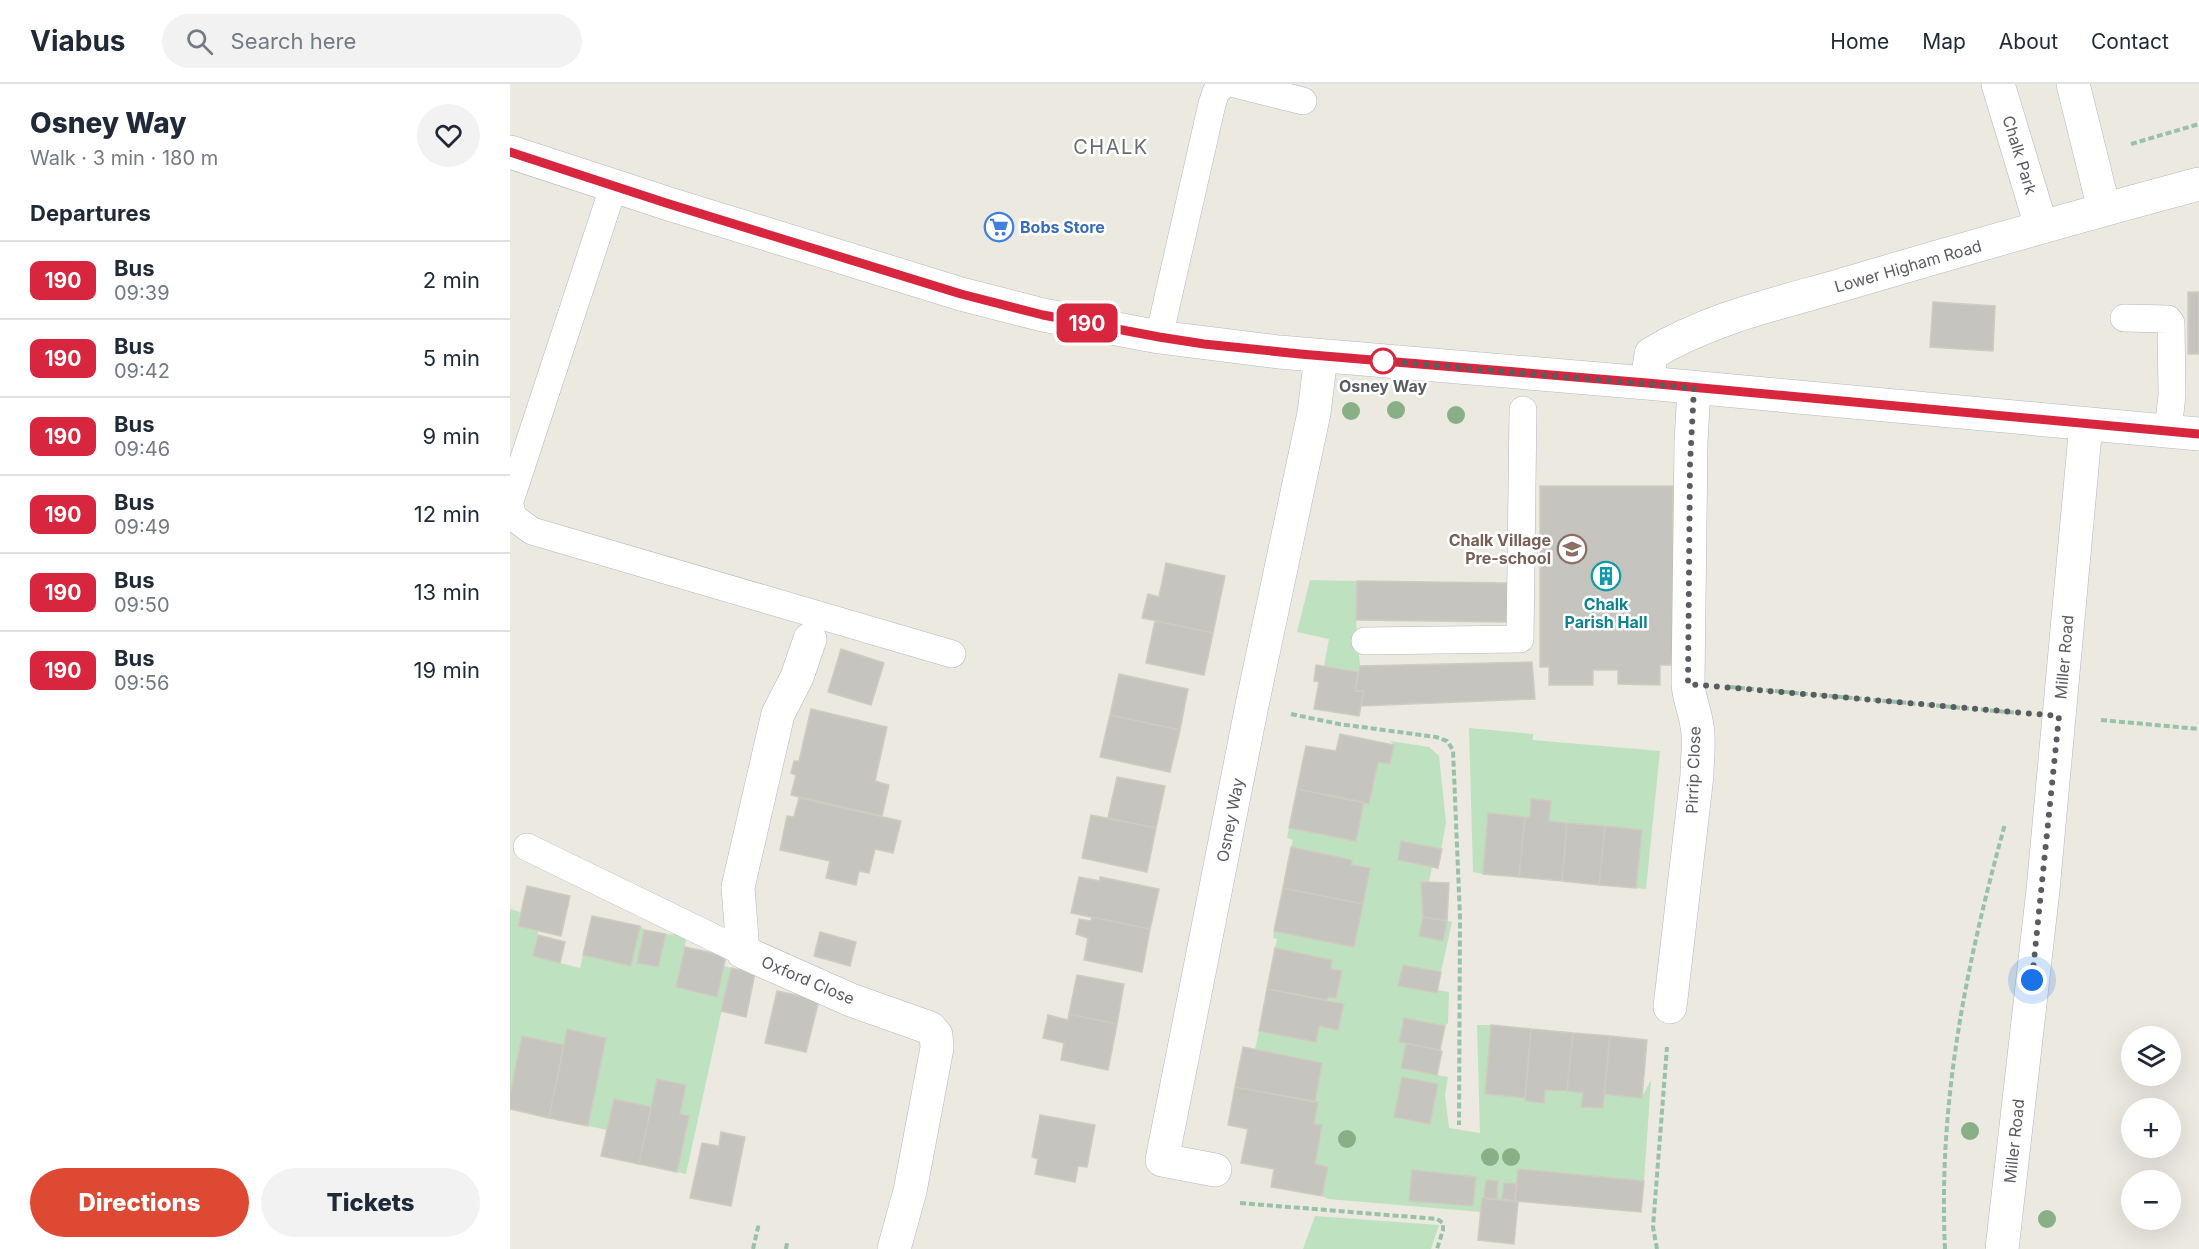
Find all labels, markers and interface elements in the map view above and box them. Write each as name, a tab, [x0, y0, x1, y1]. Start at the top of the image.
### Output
search box	[162, 14, 582, 68]
text: Viabus	[30, 24, 126, 58]
icon: search	[183, 25, 216, 58]
text: Search here	[231, 28, 356, 54]
text: Home	[1830, 29, 1889, 54]
text: Map	[1922, 29, 1966, 54]
text: About	[1999, 29, 2058, 54]
text: Contact	[2091, 29, 2169, 54]
button: heart	[417, 104, 480, 167]
text: Osney Way	[30, 106, 186, 140]
street label: Chalk Park	[1999, 113, 2042, 197]
district label: CHALK	[1073, 135, 1149, 159]
text: Walk · 3 min · 180 m	[30, 146, 218, 170]
text: Departures	[30, 200, 151, 226]
supermarket icon: Bobs Store	[983, 211, 1015, 243]
place label: Bobs Store	[1020, 217, 1105, 237]
street label: Lower Higham Road	[1832, 235, 1984, 297]
text: Bus	[114, 255, 155, 281]
text: 2 min	[423, 267, 480, 293]
text: 190	[45, 268, 81, 293]
text: 09:39	[114, 281, 170, 305]
line badge: 190	[1052, 304, 1122, 342]
text: 190	[1069, 311, 1105, 336]
text: Bus	[114, 333, 155, 359]
text: 5 min	[423, 345, 480, 371]
text: 190	[45, 346, 81, 371]
marker: Osney Way	[1370, 348, 1396, 374]
text: 09:42	[114, 359, 170, 383]
place label: Osney Way	[1339, 376, 1427, 396]
text: Bus	[114, 411, 155, 437]
text: 9 min	[423, 423, 480, 449]
text: 190	[45, 424, 81, 449]
text: 09:46	[114, 437, 170, 461]
text: Bus	[114, 489, 155, 515]
text: 12 min	[414, 501, 480, 527]
text: 190	[45, 502, 81, 527]
text: 09:49	[114, 515, 170, 539]
place label: Chalk Village Pre-school	[1449, 530, 1551, 568]
school or university icon: Chalk Village Pre-school	[1556, 533, 1588, 565]
building icon: Chalk Parish Hall	[1590, 560, 1622, 592]
text: Bus	[114, 567, 155, 593]
text: 13 min	[414, 579, 480, 605]
text: 190	[45, 580, 81, 605]
text: 09:50	[114, 593, 170, 617]
place label: Chalk Parish Hall	[1564, 594, 1648, 632]
street label: Miller Road	[2050, 614, 2078, 700]
text: Bus	[114, 645, 155, 671]
text: 19 min	[414, 657, 480, 683]
text: 190	[45, 658, 81, 683]
text: 09:56	[114, 671, 169, 695]
street label: Pirrip Close	[1681, 726, 1705, 814]
street label: Osney Way	[1212, 776, 1248, 864]
street label: Oxford Close	[758, 951, 858, 1009]
your location	[2017, 965, 2047, 995]
map controls	[2121, 1026, 2181, 1230]
button: layers	[2121, 1026, 2181, 1086]
street label: Miller Road	[2000, 1098, 2028, 1184]
button: +	[2121, 1098, 2181, 1158]
button: Directions	[30, 1168, 249, 1237]
button: Tickets	[261, 1168, 480, 1237]
button: −	[2121, 1170, 2181, 1230]

